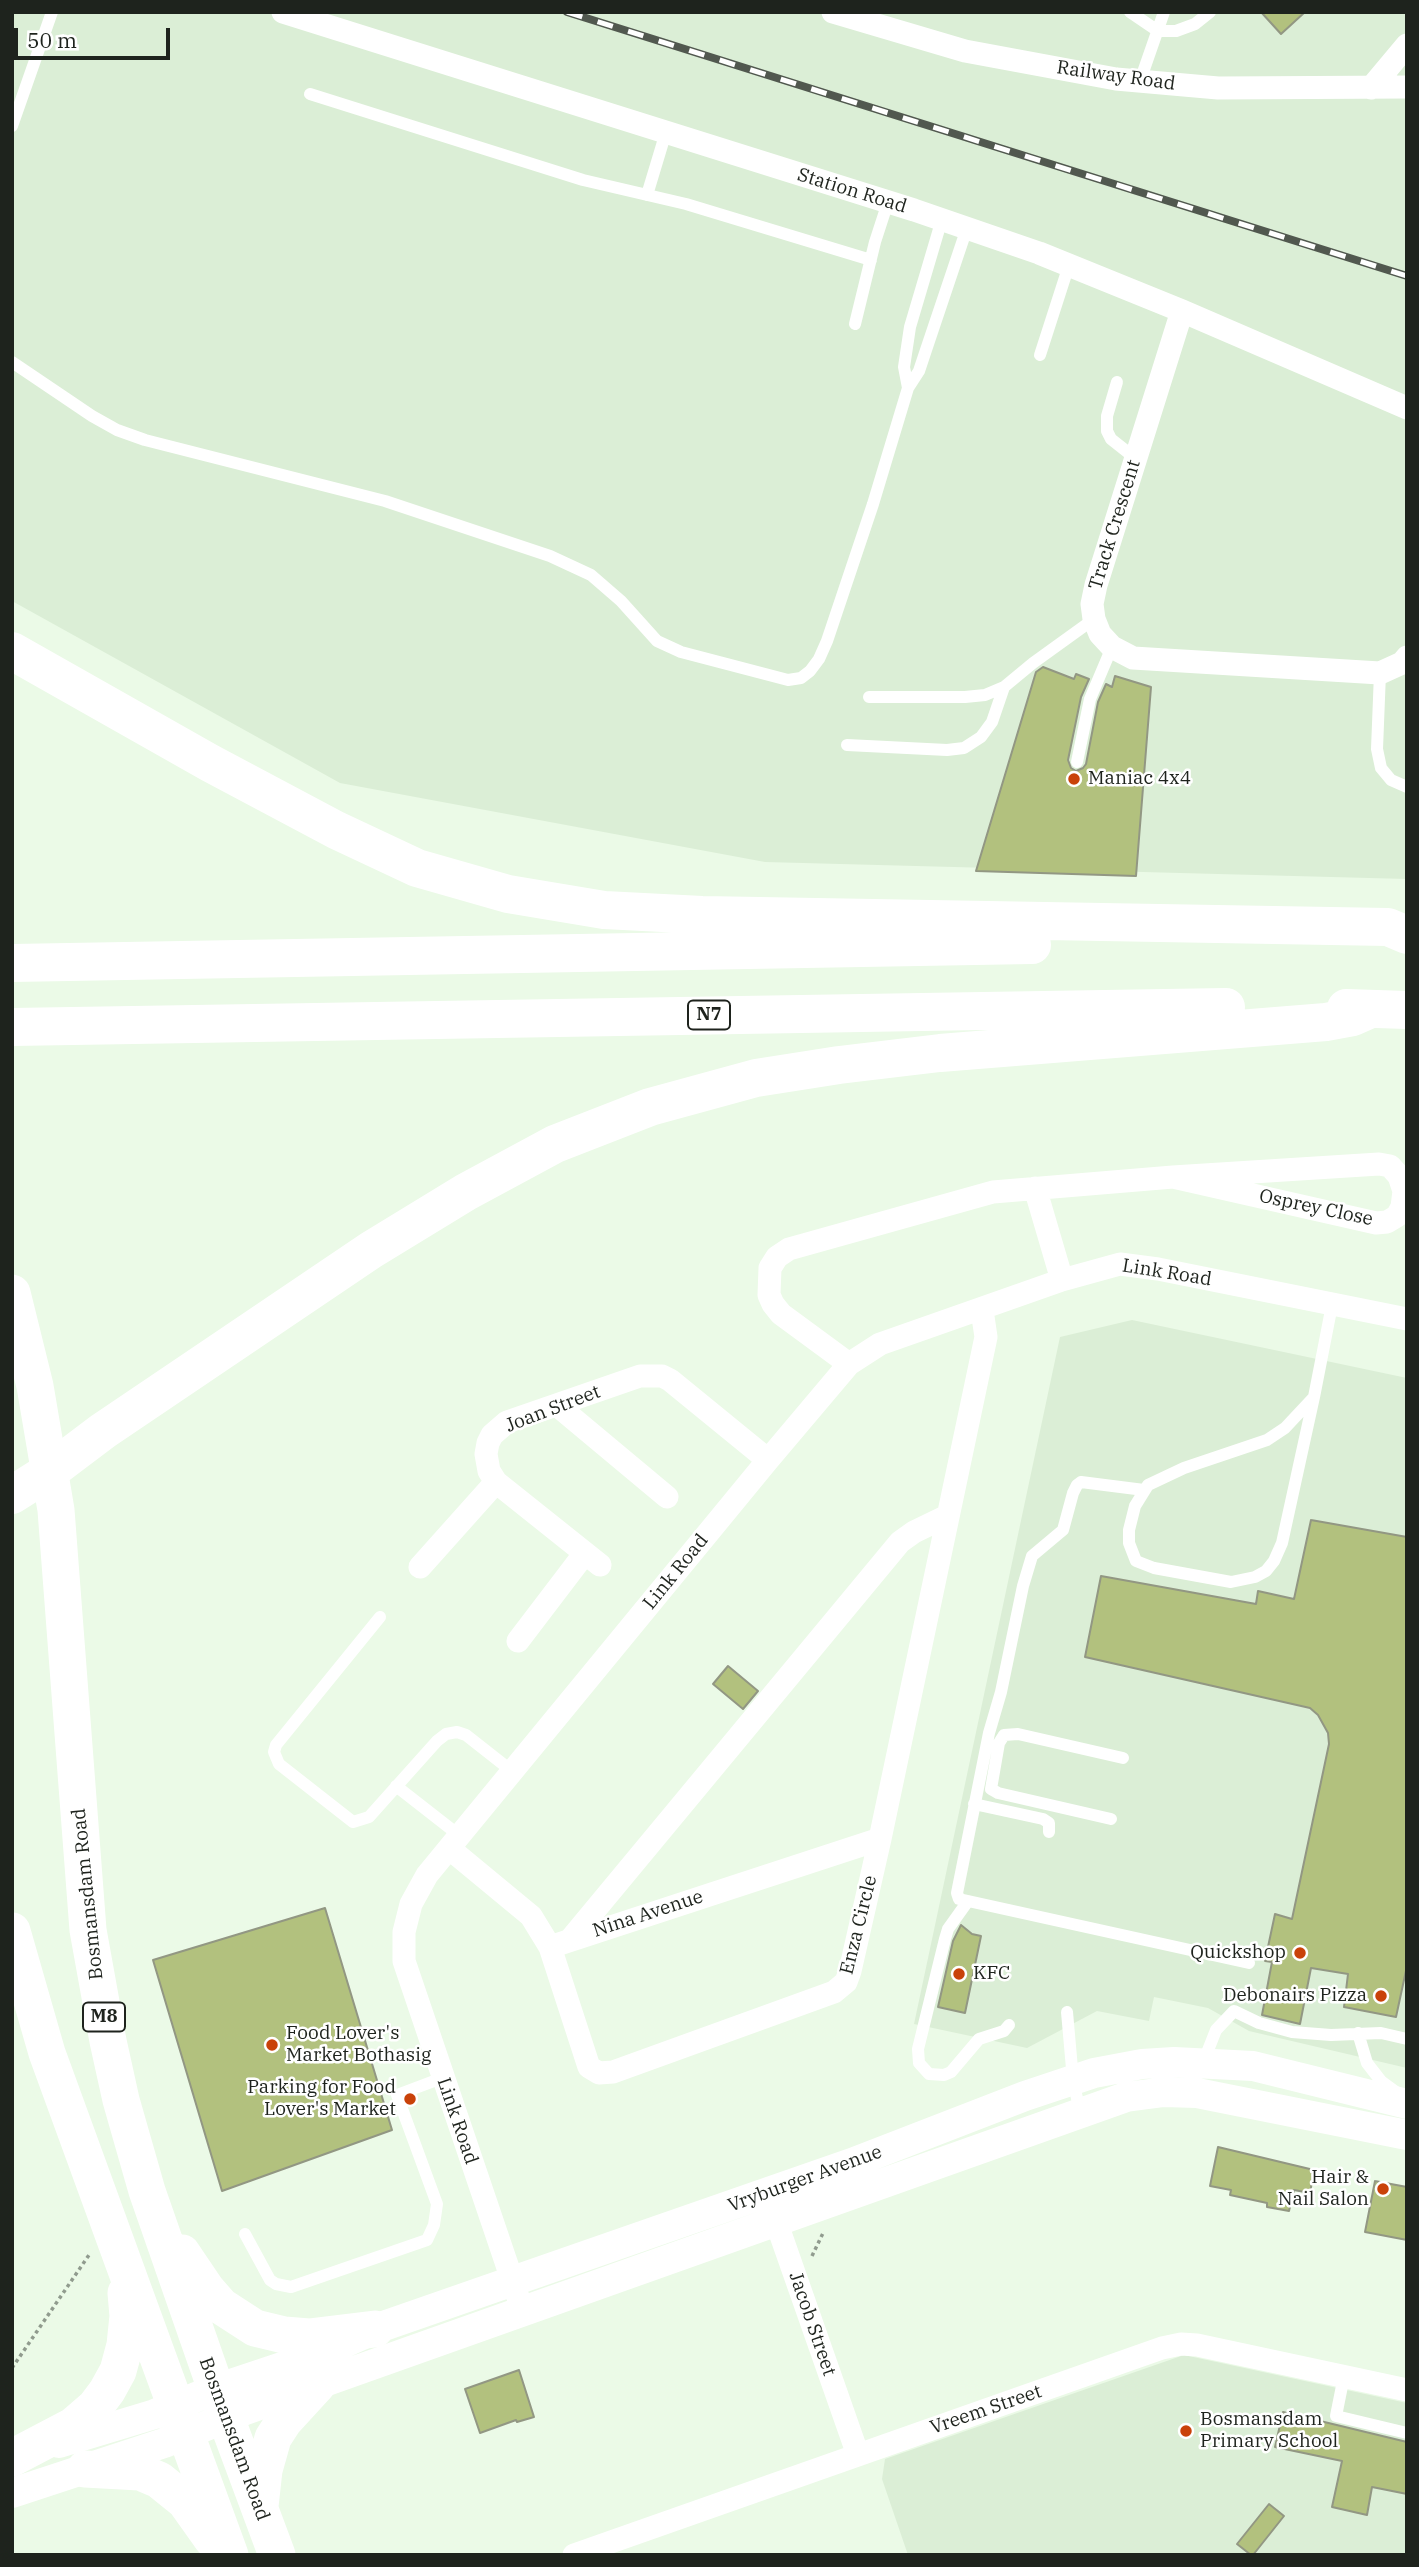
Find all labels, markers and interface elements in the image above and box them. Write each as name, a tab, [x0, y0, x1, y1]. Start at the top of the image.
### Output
scale bar	[18, 14, 173, 58]
text: 50 m	[27, 26, 77, 54]
street label: Railway Road	[1055, 56, 1177, 96]
street label: Station Road	[794, 164, 910, 218]
street label: Track Crescent	[1084, 457, 1146, 593]
place label: Maniac 4x4	[1088, 768, 1191, 790]
marker: Maniac 4x4	[1066, 771, 1082, 787]
road number: N7	[688, 1000, 730, 1030]
street label: Osprey Close	[1257, 1185, 1375, 1231]
street label: Link Road	[1121, 1255, 1213, 1291]
street label: Joan Street	[502, 1380, 604, 1438]
street label: Link Road	[639, 1530, 713, 1614]
street label: Bosmansdam Road	[68, 1807, 108, 1981]
street label: Enza Circle	[836, 1873, 882, 1977]
street label: Nina Avenue	[590, 1885, 706, 1943]
place label: Quickshop	[1190, 1942, 1286, 1964]
marker: Quickshop	[1292, 1945, 1308, 1961]
place label: KFC	[973, 1963, 1010, 1985]
marker: KFC	[951, 1966, 967, 1982]
place label: Debonairs Pizza	[1223, 1985, 1367, 2007]
marker: Debonairs Pizza	[1373, 1988, 1389, 2004]
road number: M8	[83, 2003, 125, 2032]
place label: Food Lover's Market Bothasig	[286, 2023, 431, 2067]
marker: Food Lover's Market Bothasig	[264, 2037, 280, 2053]
street label: Link Road	[432, 2075, 482, 2167]
place label: Parking for Food Lover's Market	[247, 2077, 396, 2121]
marker: Parking for Food Lover's Market	[402, 2091, 418, 2107]
street label: Vryburger Avenue	[725, 2141, 885, 2217]
place label: Hair & Nail Salon	[1278, 2167, 1369, 2211]
marker: Hair & Nail Salon	[1375, 2181, 1391, 2197]
street label: Jacob Street	[784, 2269, 840, 2379]
street label: Bosmansdam Road	[194, 2354, 274, 2524]
street label: Vreem Street	[927, 2380, 1045, 2440]
place label: Bosmansdam Primary School	[1200, 2409, 1338, 2453]
marker: Bosmansdam Primary School	[1178, 2423, 1194, 2439]

